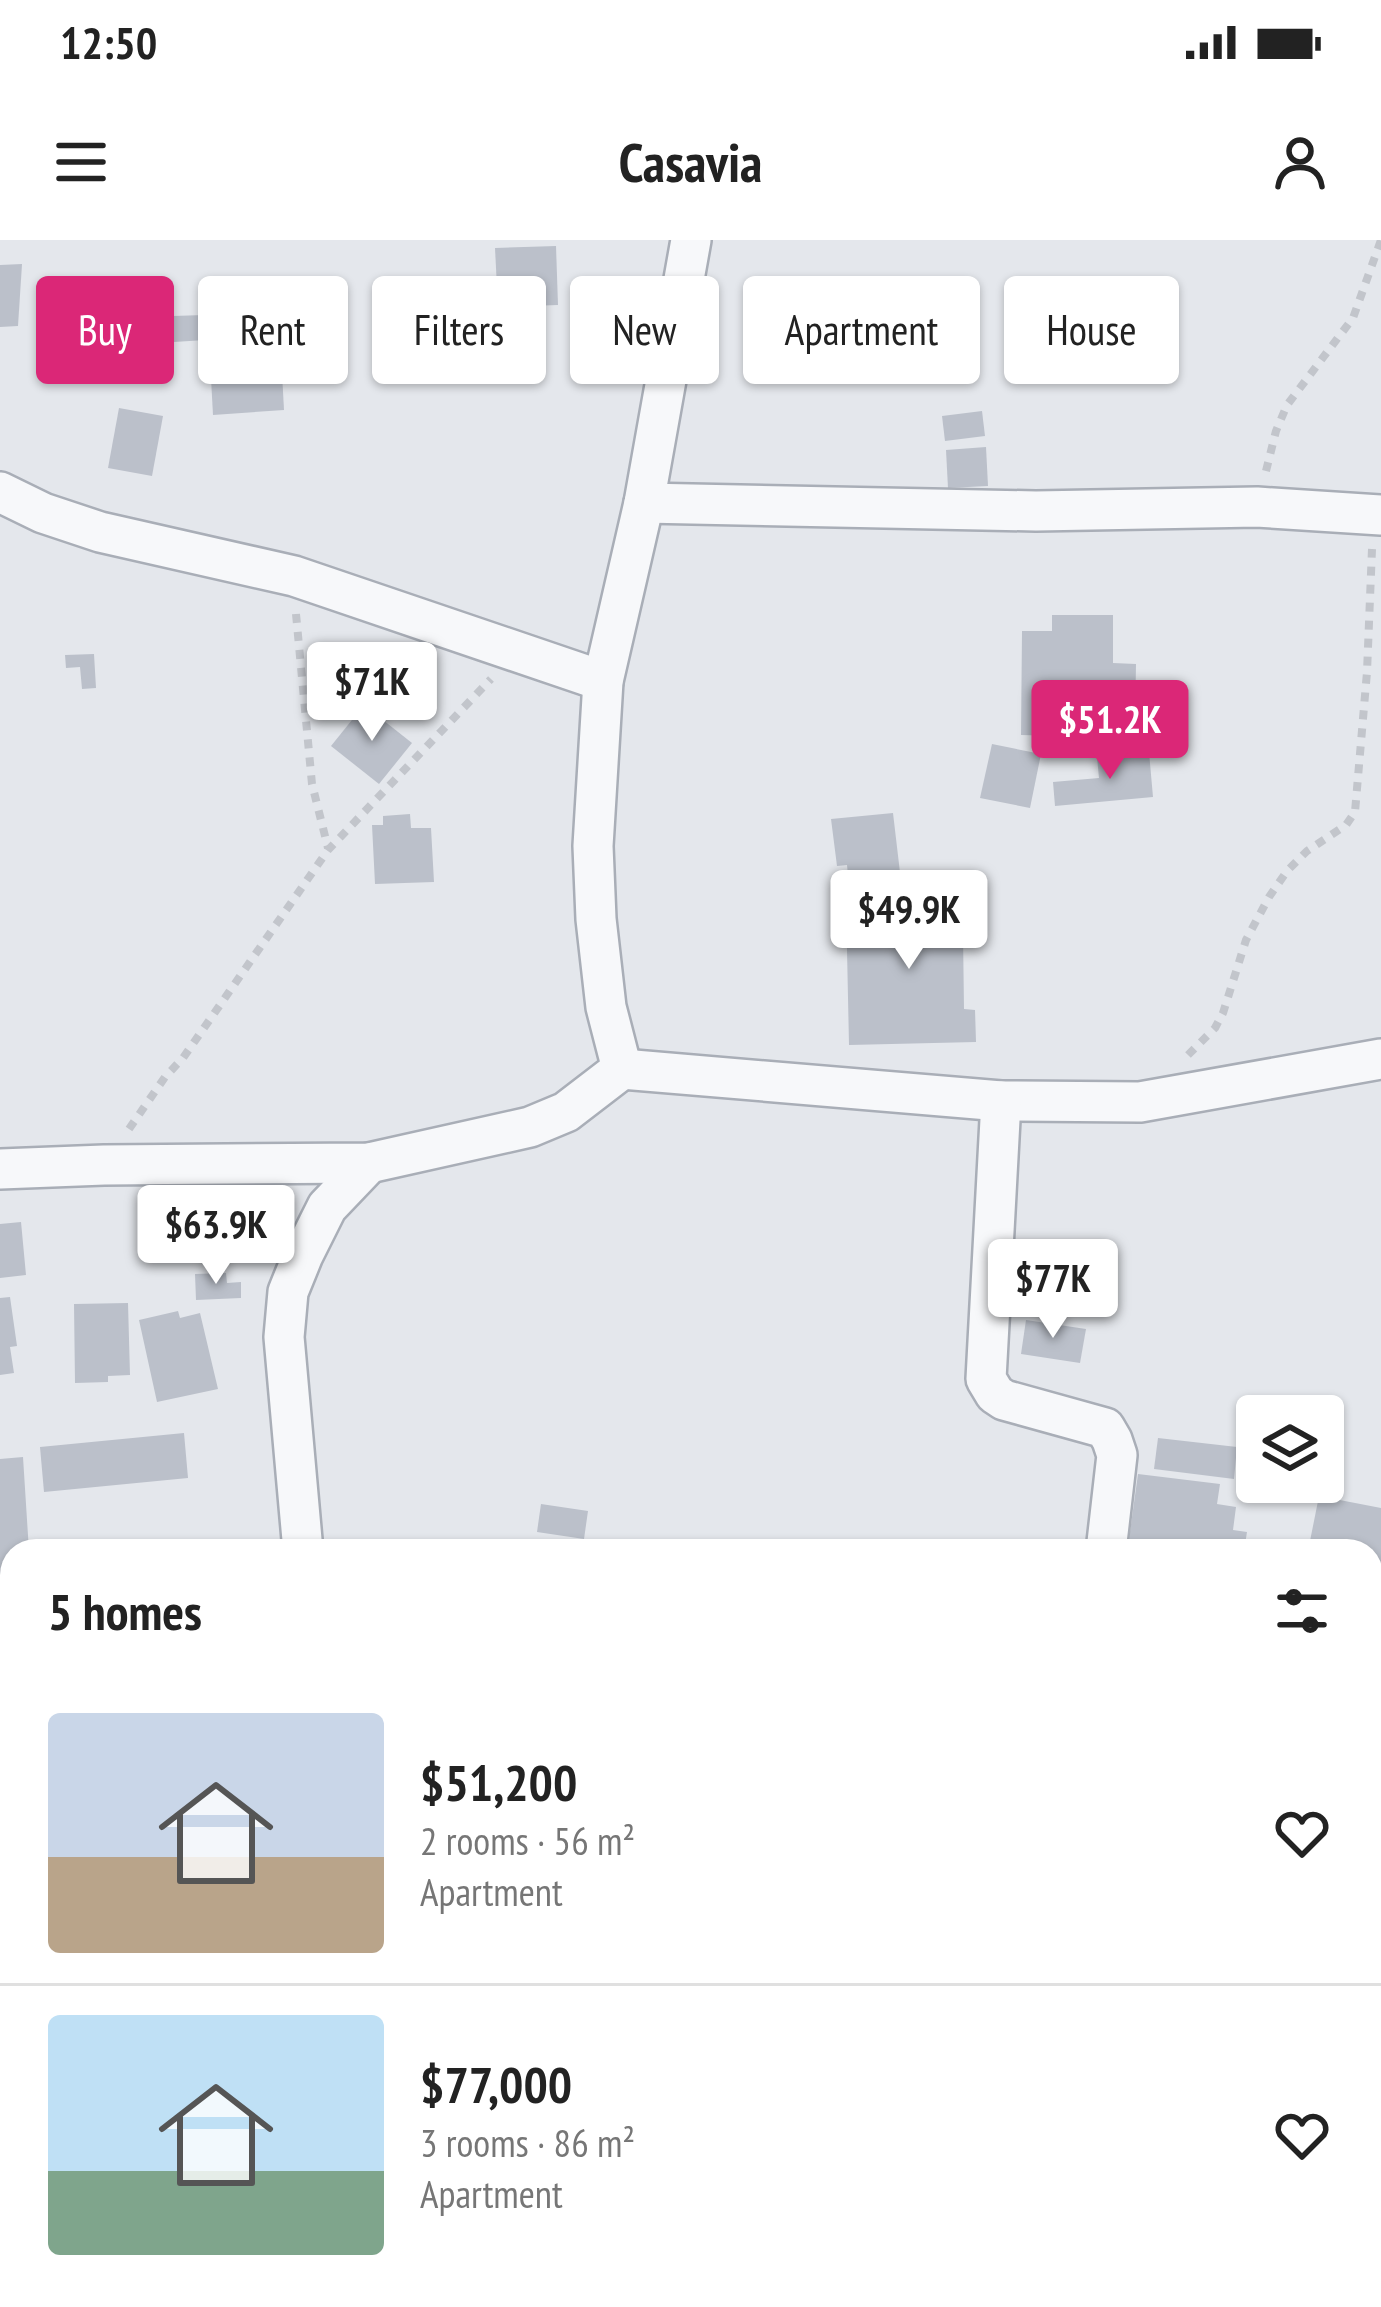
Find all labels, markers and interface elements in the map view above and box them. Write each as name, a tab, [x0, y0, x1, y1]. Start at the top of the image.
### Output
text: 12:50	[60, 13, 157, 71]
text: Casavia	[619, 127, 762, 197]
icon: menu	[48, 129, 114, 195]
icon: person	[1267, 129, 1333, 195]
chip: Buy	[36, 276, 174, 384]
chip: Rent	[198, 276, 348, 384]
chip: Filters	[372, 276, 546, 384]
chip: New	[570, 276, 719, 384]
chip: Apartment	[743, 276, 980, 384]
chip: House	[1004, 276, 1179, 384]
pin: $71K	[301, 642, 443, 744]
text: $71K	[334, 655, 410, 706]
pin: $51.2K	[1012, 680, 1208, 782]
text: $51.2K	[1058, 693, 1162, 744]
pin: $49.9K	[811, 870, 1007, 972]
text: $49.9K	[857, 883, 961, 934]
pin: $63.9K	[118, 1185, 314, 1287]
text: $63.9K	[164, 1198, 268, 1249]
pin: $77K	[982, 1239, 1124, 1341]
text: $77K	[1015, 1252, 1091, 1303]
map controls	[1236, 1395, 1344, 1503]
button: layers	[1236, 1395, 1344, 1503]
text: 5 homes	[48, 1578, 202, 1644]
icon: filters	[1269, 1578, 1335, 1644]
text: $51,200	[420, 1749, 577, 1815]
icon: home	[144, 1761, 288, 1905]
icon: heart	[1269, 1800, 1335, 1866]
text: 2 rooms · 56 m²	[420, 1815, 635, 1866]
text: Apartment	[420, 1866, 563, 1917]
text: $77,000	[420, 2051, 572, 2117]
icon: home	[144, 2063, 288, 2207]
icon: heart	[1269, 2102, 1335, 2168]
text: 3 rooms · 86 m²	[420, 2117, 635, 2168]
text: Apartment	[420, 2168, 563, 2219]

